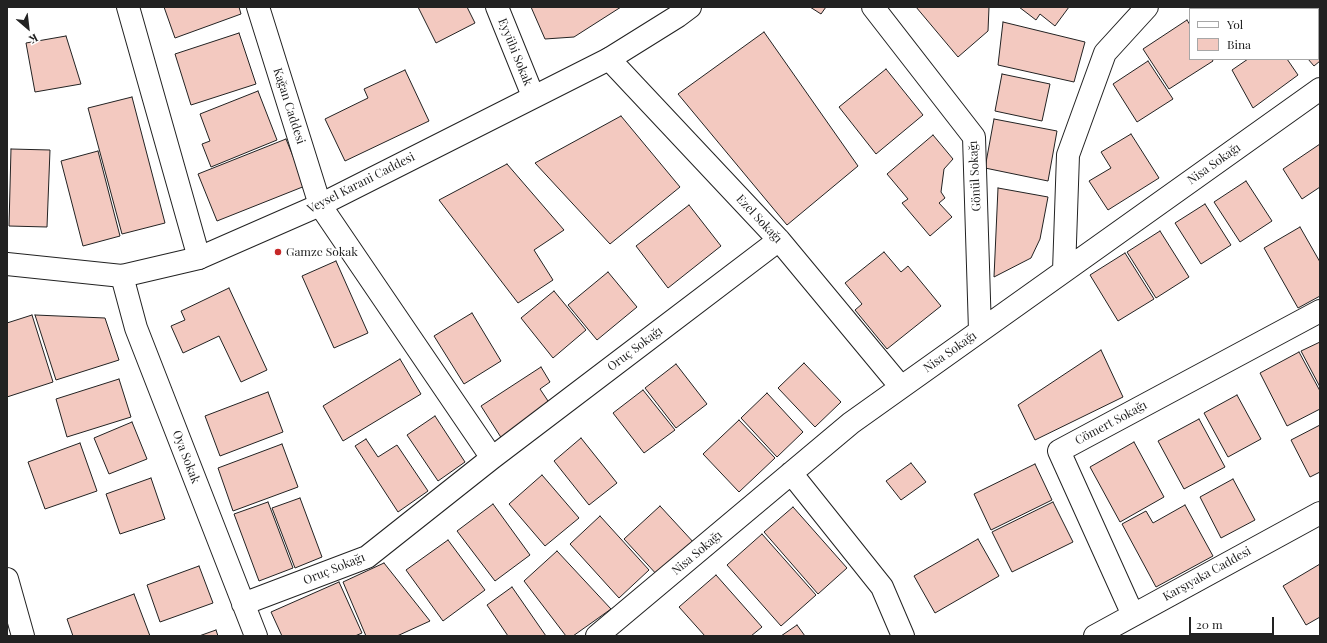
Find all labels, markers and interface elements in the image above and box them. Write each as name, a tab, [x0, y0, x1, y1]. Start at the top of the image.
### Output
north arrow	[8, 8, 48, 48]
legend	[1189, 8, 1319, 60]
street label: Eyyübi Sokak	[495, 16, 535, 88]
text: Yol	[1227, 16, 1243, 32]
text: K	[27, 31, 41, 48]
text: Bina	[1227, 36, 1251, 52]
street label: Kağan Caddesi	[270, 66, 308, 146]
street label: Gönül Sokağı	[966, 140, 984, 212]
street label: Nisa Sokağı	[1185, 140, 1243, 188]
street label: Veysel Karani Caddesi	[305, 150, 417, 216]
street label: Ezel Sokağı	[733, 192, 785, 246]
place label: Gamze Sokak	[286, 245, 358, 259]
marker: Gamze Sokak	[273, 247, 283, 257]
street label: Oruç Sokağı	[605, 324, 665, 374]
street label: Nisa Sokağı	[921, 328, 979, 376]
street label: Cömert Sokağı	[1073, 398, 1149, 448]
street label: Oya Sokak	[169, 428, 203, 486]
street label: Nisa Sokağı	[669, 528, 725, 578]
street label: Karşıyaka Caddesi	[1160, 544, 1254, 604]
street label: Oruç Sokağı	[301, 550, 367, 588]
scale bar	[1191, 609, 1276, 635]
text: 20 m	[1196, 616, 1223, 632]

